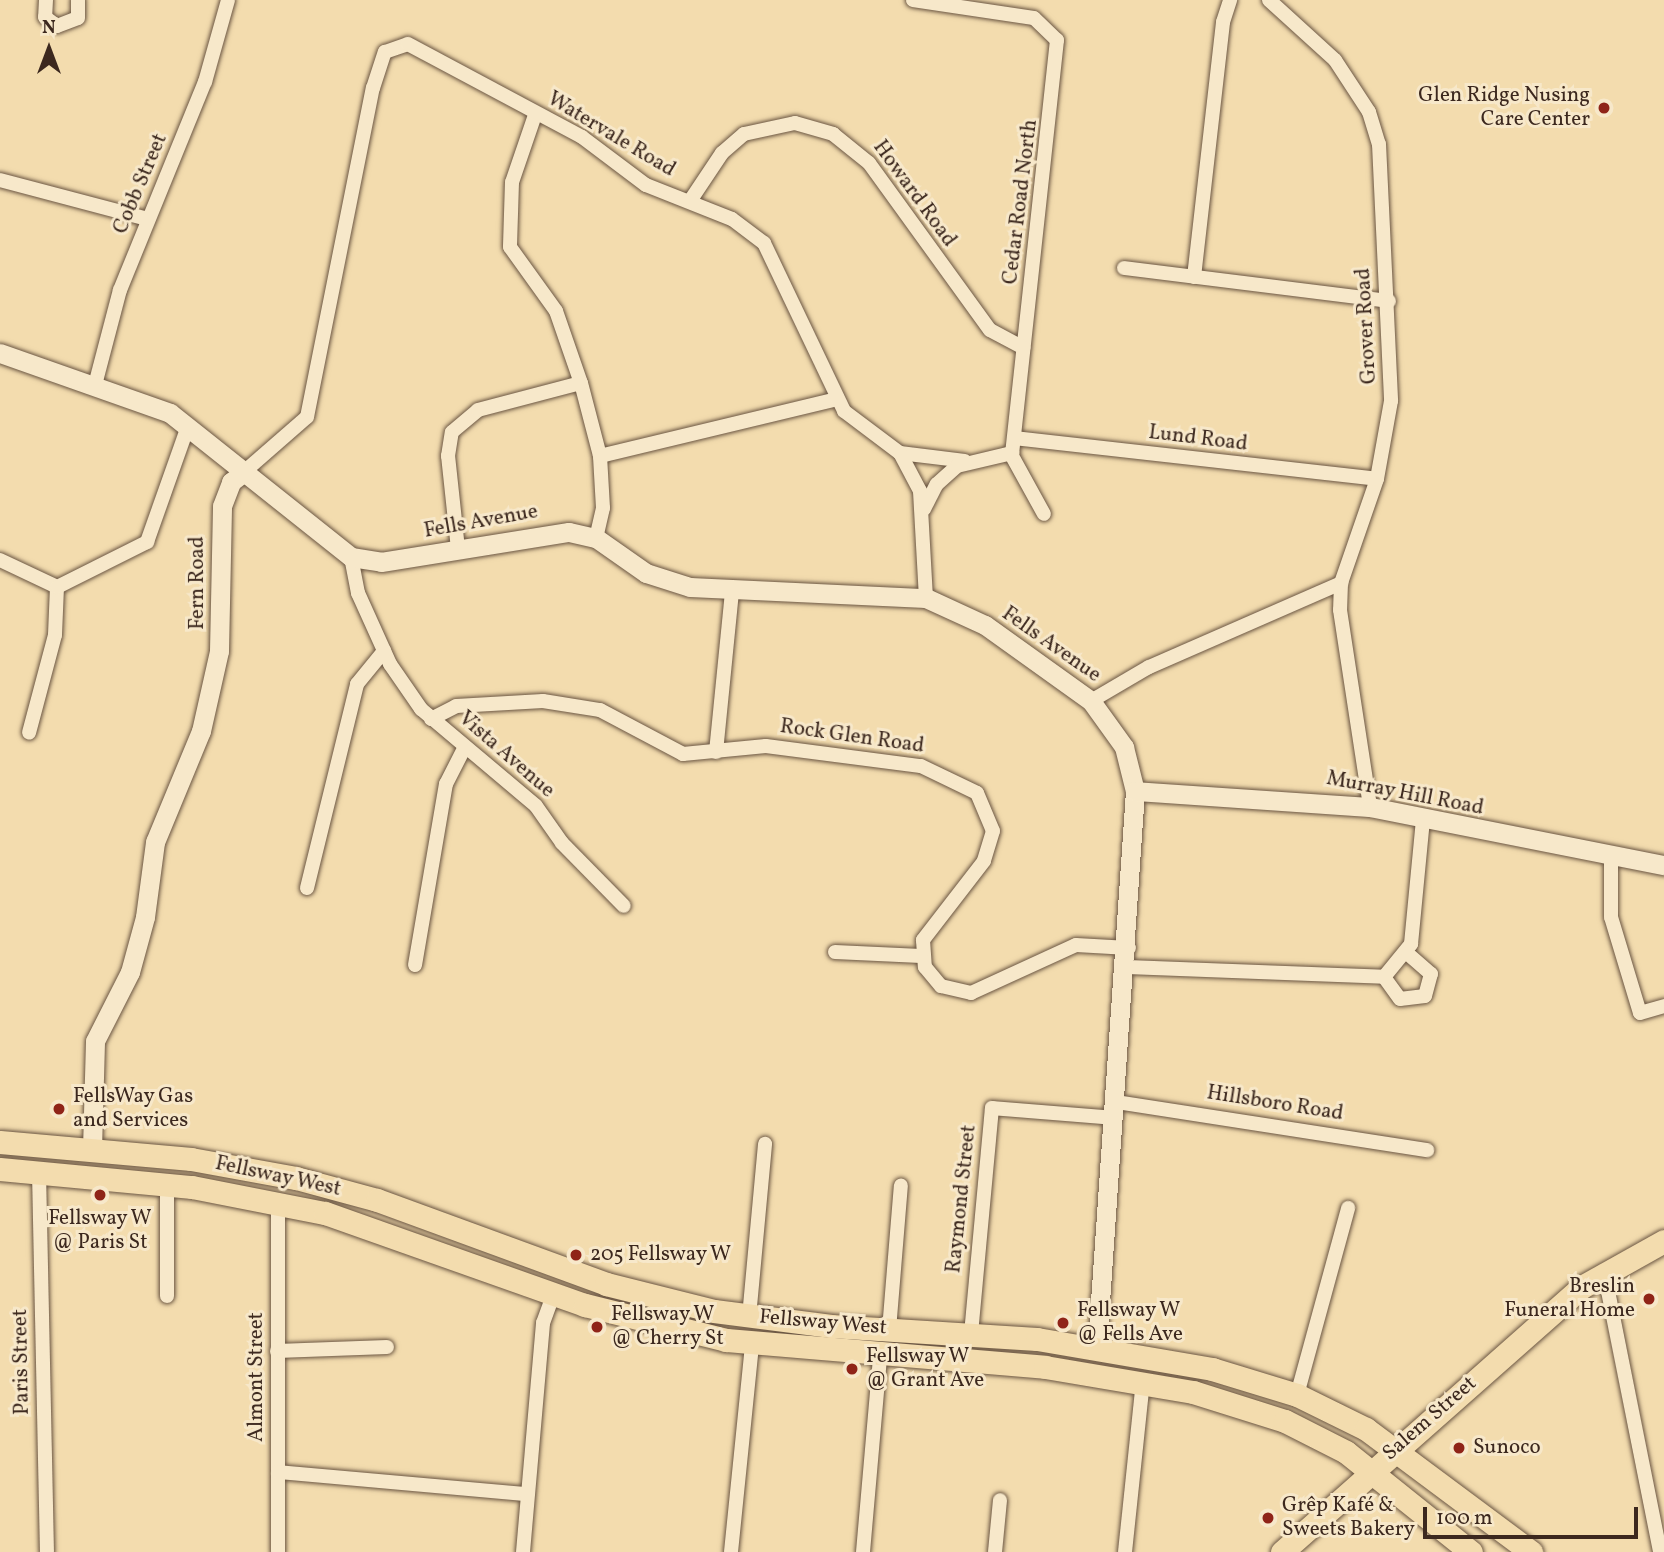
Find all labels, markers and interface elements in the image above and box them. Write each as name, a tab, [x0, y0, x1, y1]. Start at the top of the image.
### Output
north arrow	[14, 14, 84, 84]
text: N	[42, 15, 56, 41]
place label: Glen Ridge Nusing Care Center	[1418, 83, 1590, 133]
street label: Watervale Road	[542, 87, 680, 183]
marker: Glen Ridge Nusing Care Center	[1596, 100, 1612, 116]
street label: Cedar Road North	[998, 118, 1044, 286]
street label: Cobb Street	[109, 130, 173, 238]
street label: Howard Road	[867, 136, 961, 252]
street label: Grover Road	[1351, 267, 1383, 385]
street label: Lund Road	[1147, 420, 1249, 458]
street label: Fells Avenue	[422, 500, 540, 544]
street label: Fern Road	[185, 536, 211, 630]
street label: Fells Avenue	[997, 602, 1105, 688]
street label: Vista Avenue	[453, 706, 559, 804]
street label: Rock Glen Road	[778, 714, 926, 760]
street label: Murray Hill Road	[1324, 766, 1486, 822]
street label: Hillsboro Road	[1205, 1081, 1345, 1127]
place label: FellsWay Gas and Services	[73, 1084, 194, 1134]
marker: FellsWay Gas and Services	[51, 1101, 67, 1117]
street label: Raymond Street	[942, 1124, 982, 1274]
street label: Fellsway West	[212, 1151, 344, 1203]
marker: Fellsway W @ Paris St	[92, 1187, 108, 1203]
place label: Fellsway W @ Paris St	[48, 1206, 152, 1256]
place label: 205 Fellsway W	[590, 1242, 732, 1268]
marker: 205 Fellsway W	[568, 1247, 584, 1263]
place label: Breslin Funeral Home	[1504, 1274, 1635, 1324]
marker: Breslin Funeral Home	[1641, 1291, 1657, 1307]
place label: Fellsway W @ Fells Ave	[1077, 1298, 1183, 1348]
place label: Fellsway W @ Cherry St	[611, 1302, 724, 1352]
street label: Fellsway West	[758, 1305, 888, 1341]
street label: Paris Street	[8, 1309, 36, 1415]
street label: Almont Street	[244, 1312, 270, 1442]
marker: Fellsway W @ Fells Ave	[1055, 1315, 1071, 1331]
marker: Fellsway W @ Cherry St	[589, 1319, 605, 1335]
place label: Fellsway W @ Grant Ave	[866, 1344, 984, 1394]
marker: Fellsway W @ Grant Ave	[844, 1361, 860, 1377]
street label: Salem Street	[1378, 1371, 1482, 1467]
place label: Sunoco	[1473, 1435, 1541, 1461]
marker: Sunoco	[1451, 1440, 1467, 1456]
scale bar	[1426, 1492, 1641, 1536]
place label: Grêp Kafé & Sweets Bakery	[1282, 1493, 1415, 1543]
text: 100 m	[1436, 1504, 1493, 1533]
marker: Grêp Kafé & Sweets Bakery	[1260, 1510, 1276, 1526]

